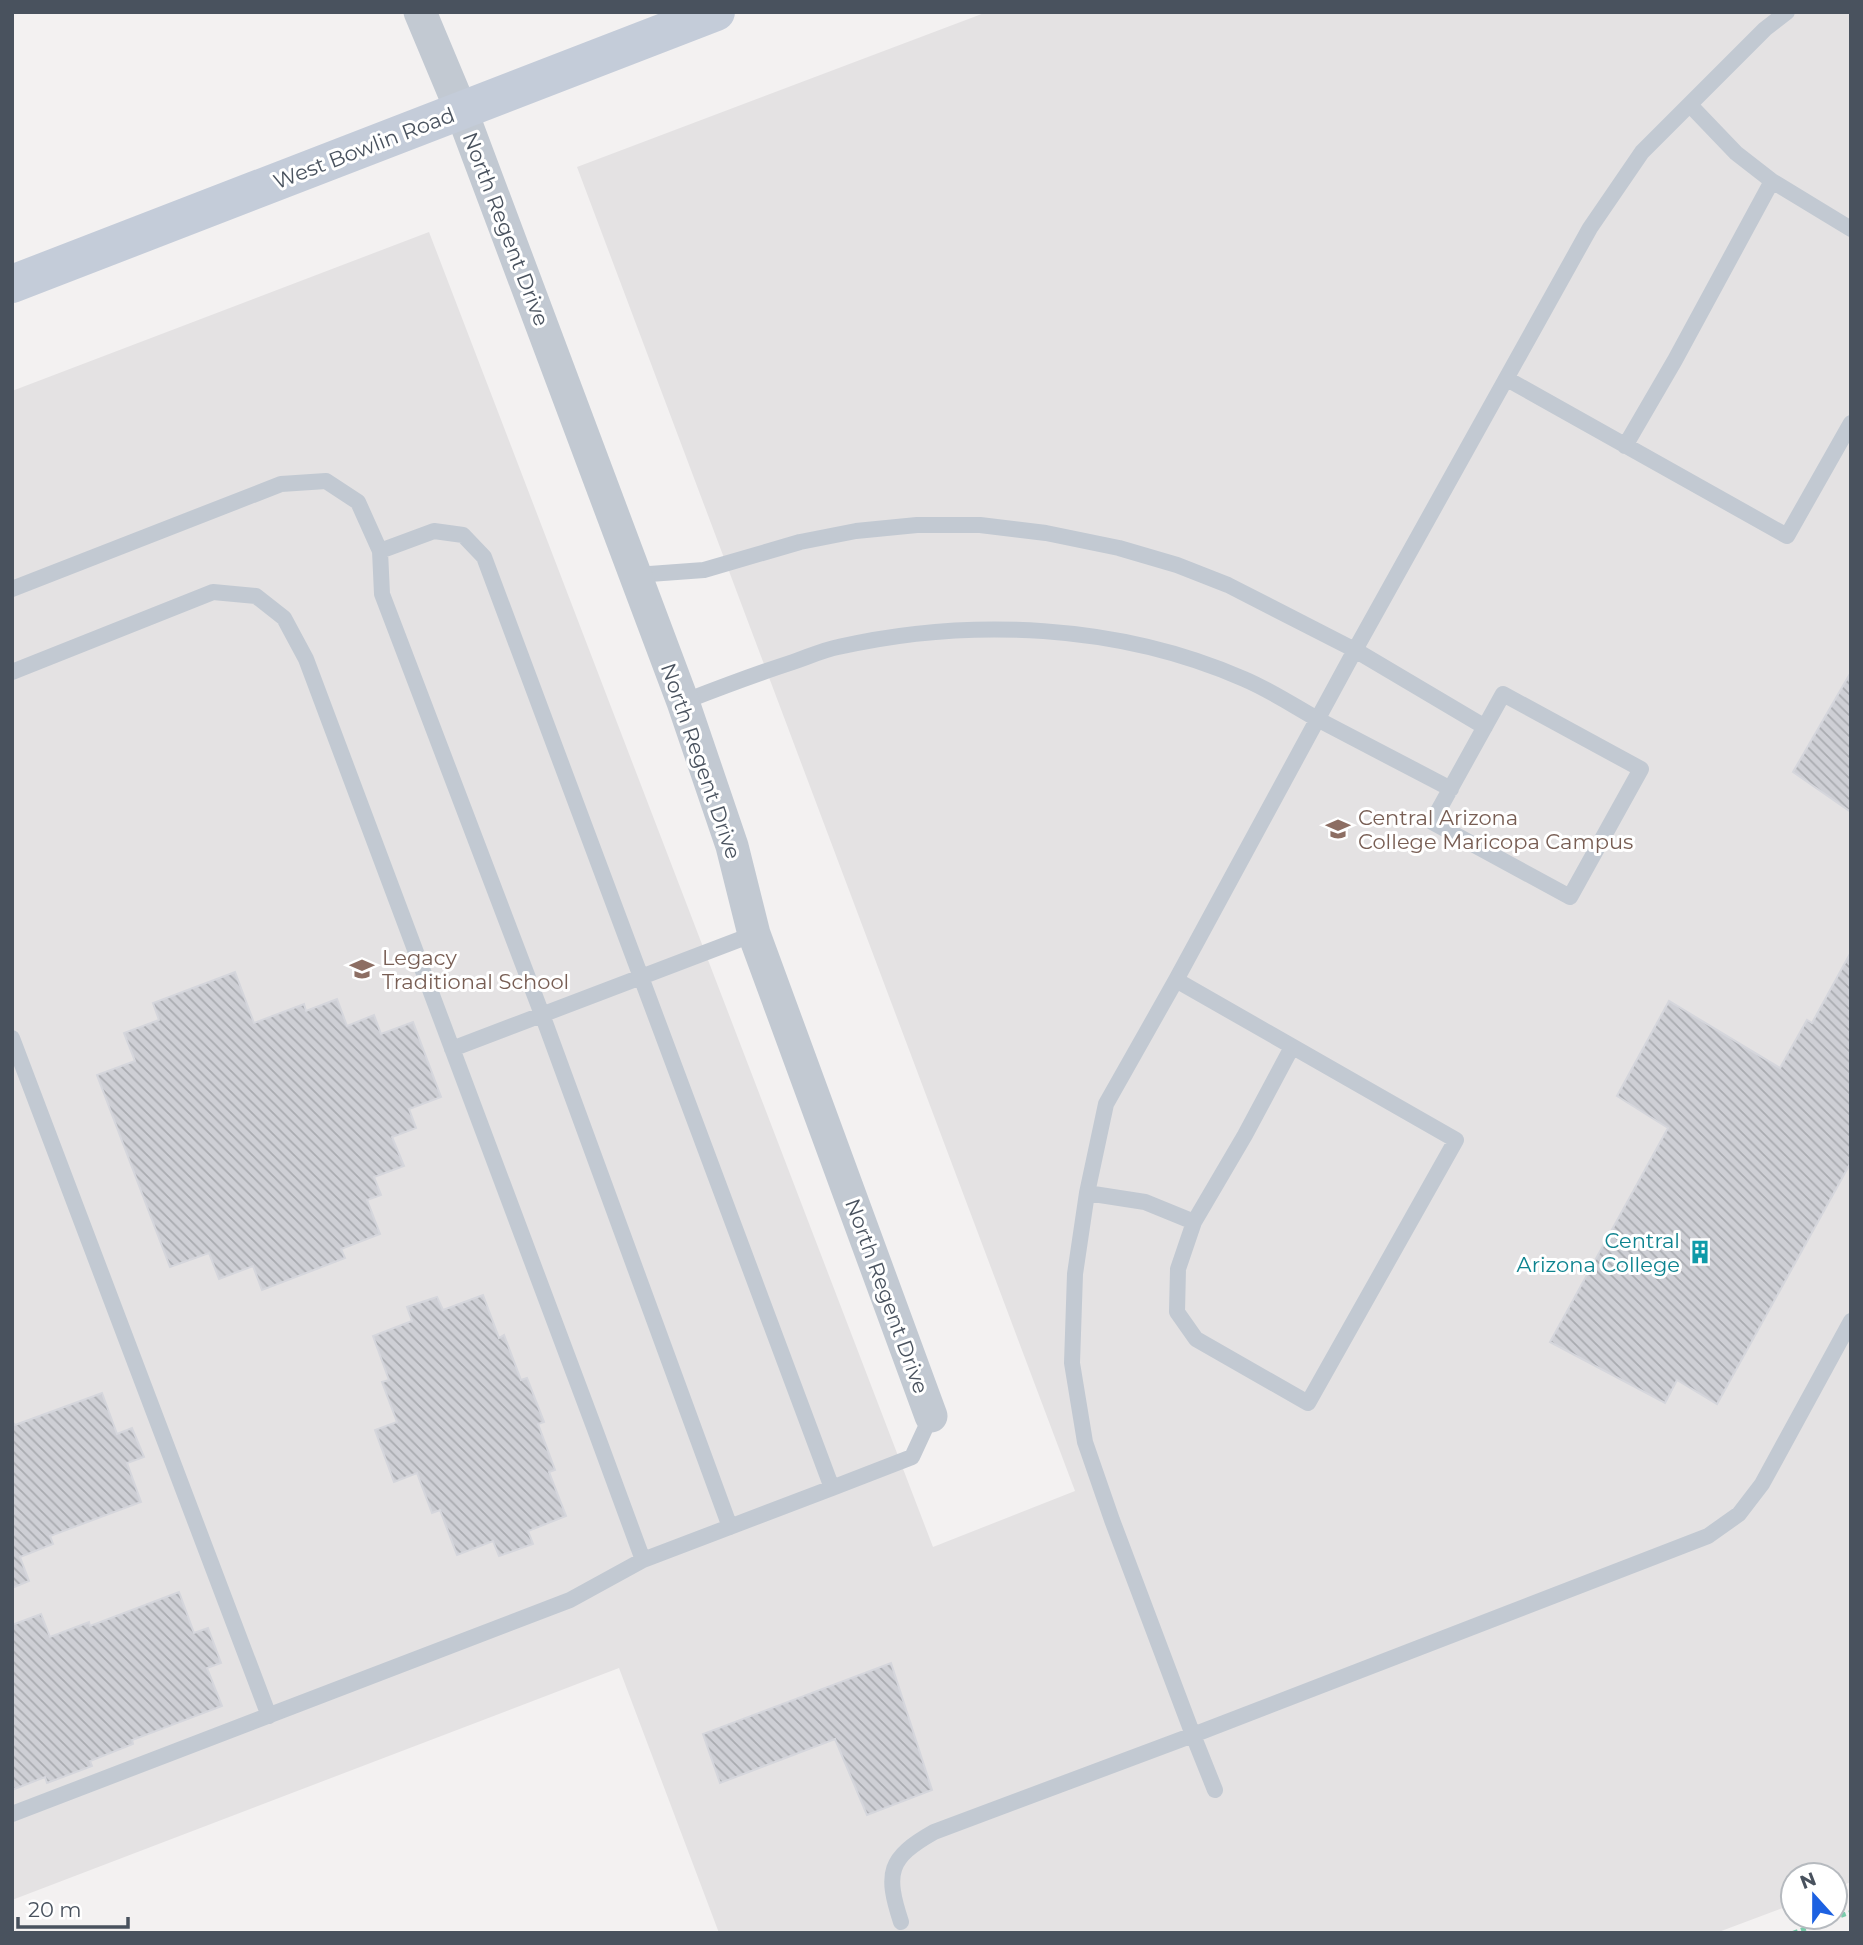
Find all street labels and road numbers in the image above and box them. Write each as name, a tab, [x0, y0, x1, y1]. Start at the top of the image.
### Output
street label: West Bowlin Road	[270, 102, 458, 194]
street label: North Regent Drive	[458, 129, 554, 329]
street label: North Regent Drive	[656, 660, 746, 862]
street label: North Regent Drive	[840, 1195, 934, 1397]

